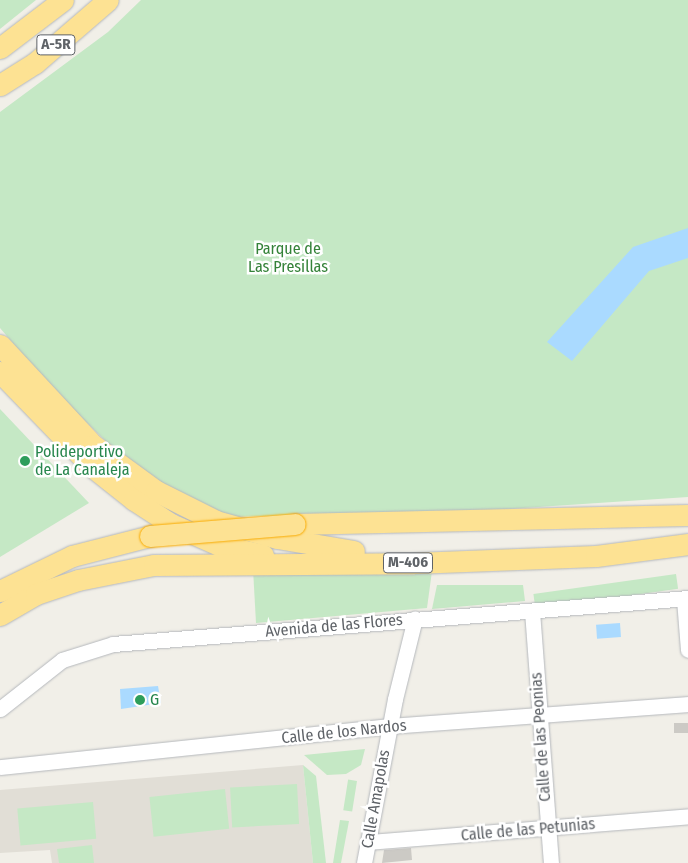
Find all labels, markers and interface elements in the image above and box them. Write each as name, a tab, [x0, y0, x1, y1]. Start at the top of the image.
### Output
road number: A-5R	[36, 32, 76, 58]
park label: Parque de Las Presillas	[248, 239, 328, 277]
place label: Polideportivo de La Canaleja	[35, 442, 130, 480]
marker: Polideportivo de La Canaleja	[19, 455, 31, 467]
road number: M-406	[382, 550, 434, 576]
street label: Avenida de las Flores	[264, 610, 404, 642]
street label: Calle de las Peonias	[527, 672, 555, 802]
place label: G	[150, 690, 159, 710]
marker: G	[134, 694, 146, 706]
street label: Calle de los Nardos	[281, 716, 407, 748]
street label: Calle Amapolas	[358, 748, 394, 850]
street label: Calle de las Petunias	[460, 815, 596, 845]

